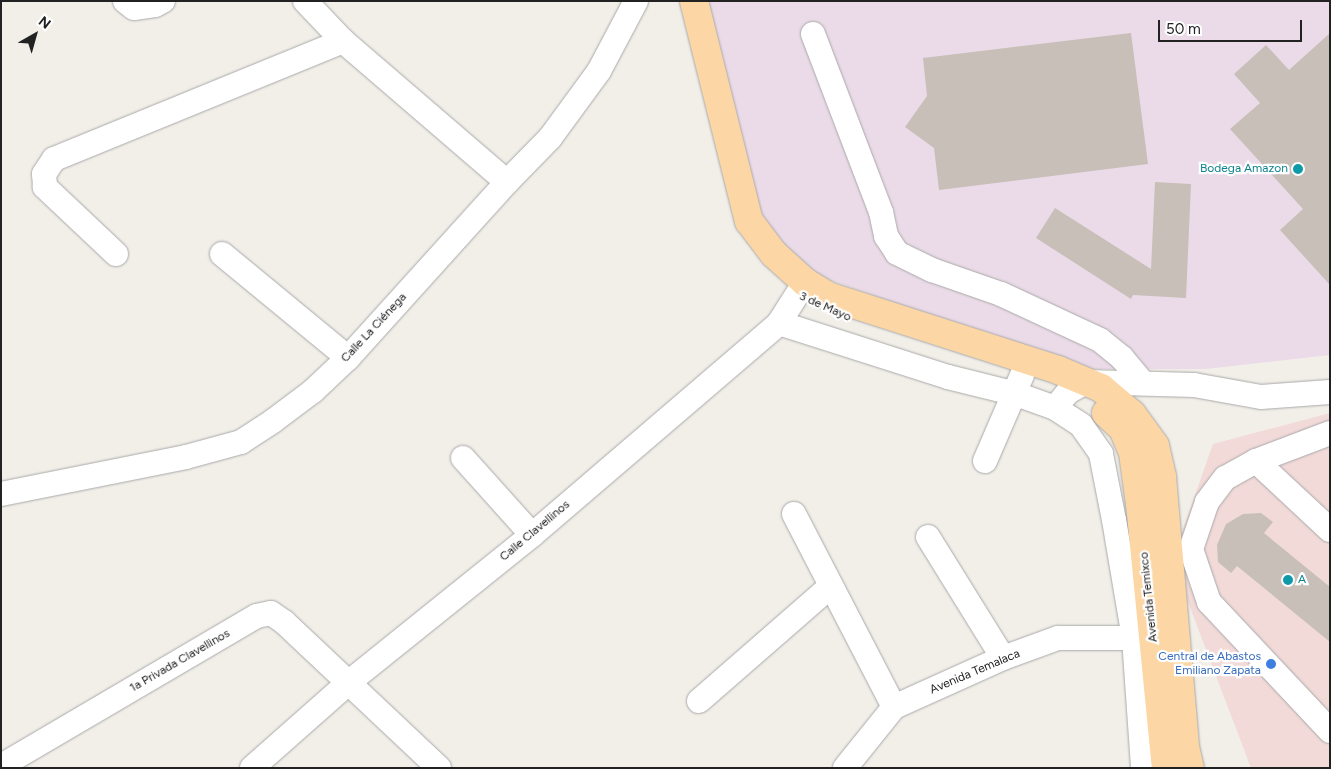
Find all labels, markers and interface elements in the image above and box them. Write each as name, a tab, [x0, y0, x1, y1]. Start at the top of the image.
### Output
north arrow	[10, 10, 60, 60]
scale bar	[1161, 10, 1305, 42]
text: N	[35, 13, 54, 33]
text: 50 m	[1166, 20, 1201, 38]
place label: Bodega Amazon	[1200, 162, 1288, 176]
marker: Bodega Amazon	[1292, 163, 1304, 175]
street label: 3 de Mayo	[797, 289, 853, 325]
street label: Calle La Ciénega	[338, 290, 410, 366]
street label: Calle Clavellinos	[497, 498, 573, 564]
street label: Avenida Temixco	[1137, 551, 1161, 643]
place label: A	[1298, 573, 1306, 587]
marker: A	[1282, 574, 1294, 586]
street label: 1a Privada Clavellinos	[127, 626, 233, 696]
street label: Avenida Temalaca	[928, 647, 1022, 697]
place label: Central de Abastos Emiliano Zapata	[1158, 650, 1261, 678]
marker: Central de Abastos Emiliano Zapata	[1265, 658, 1277, 670]

